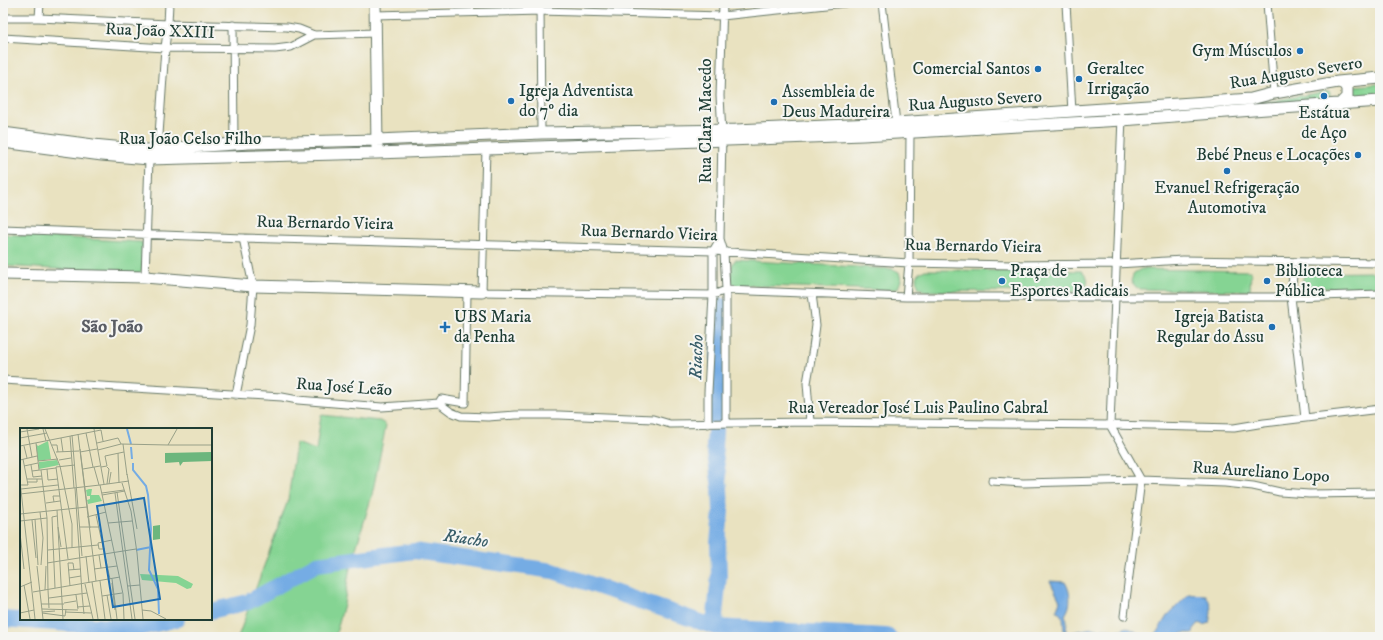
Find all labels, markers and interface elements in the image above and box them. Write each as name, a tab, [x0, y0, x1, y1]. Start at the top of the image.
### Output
street label: Rua João XXIII	[105, 18, 215, 44]
place label: Gym Músculos	[1192, 40, 1292, 62]
marker: Gym Músculos	[1295, 46, 1305, 56]
street label: Rua Augusto Severo	[1228, 52, 1364, 94]
street label: Rua Clara Macedo	[695, 58, 717, 184]
place label: Comercial Santos	[912, 58, 1030, 80]
place label: Geraltec Irrigação	[1087, 58, 1149, 100]
marker: Comercial Santos	[1033, 64, 1043, 74]
marker: Geraltec Irrigação	[1074, 74, 1084, 84]
place label: Igreja Adventista do 7º dia	[519, 80, 634, 122]
place label: Assembleia de Deus Madureira	[782, 81, 891, 123]
street label: Rua Augusto Severo	[907, 85, 1043, 117]
marker: Estátua de Aço	[1319, 91, 1329, 101]
marker: Igreja Adventista do 7º dia	[506, 96, 516, 106]
marker: Assembleia de Deus Madureira	[769, 97, 779, 107]
place label: Estátua de Aço	[1298, 102, 1350, 144]
street label: Rua João Celso Filho	[119, 128, 261, 150]
place label: Bebé Pneus e Locações	[1196, 144, 1350, 166]
marker: Bebé Pneus e Locações	[1353, 150, 1363, 160]
marker: Evanuel Refrigeração Automotiva	[1222, 166, 1232, 176]
place label: Evanuel Refrigeração Automotiva	[1154, 177, 1300, 219]
street label: Rua Bernardo Vieira	[256, 211, 395, 235]
street label: Rua Bernardo Vieira	[580, 220, 719, 246]
street label: Rua Bernardo Vieira	[904, 234, 1043, 258]
place label: Praça de Esportes Radicais	[1010, 260, 1129, 302]
place label: Biblioteca Pública	[1275, 260, 1344, 302]
marker: Praça de Esportes Radicais	[997, 276, 1007, 286]
marker: Biblioteca Pública	[1262, 276, 1272, 286]
place label: UBS Maria da Penha	[454, 306, 532, 348]
place label: Igreja Batista Regular do Assu	[1156, 306, 1265, 348]
district label: São João	[81, 316, 143, 338]
marker: UBS Maria da Penha	[439, 321, 451, 333]
marker: Igreja Batista Regular do Assu	[1267, 322, 1277, 332]
water label: Riacho	[685, 334, 709, 381]
street label: Rua José Leão	[295, 373, 393, 401]
street label: Rua Vereador José Luis Paulino Cabral	[788, 397, 1048, 419]
inset map	[20, 428, 212, 620]
street label: Rua Aureliano Lopo	[1192, 456, 1330, 488]
water label: Riacho	[441, 525, 490, 553]

